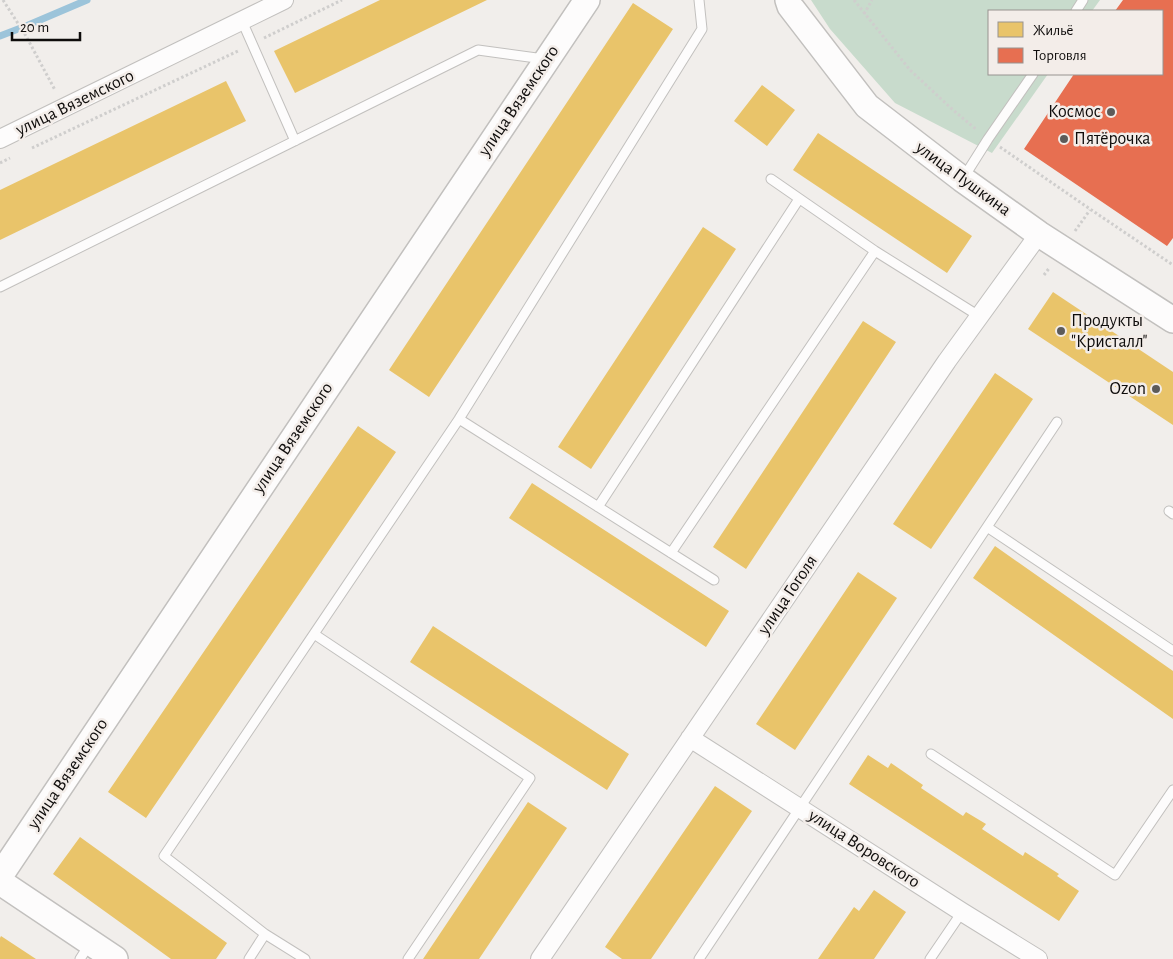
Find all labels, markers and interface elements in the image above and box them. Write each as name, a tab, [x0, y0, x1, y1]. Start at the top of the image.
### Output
scale bar	[12, 10, 80, 42]
legend	[988, 10, 1163, 75]
text: 20 m	[20, 20, 49, 35]
text: Жильё	[1033, 23, 1073, 38]
street label: улица Вяземского	[475, 43, 562, 160]
text: Торговля	[1033, 48, 1087, 63]
street label: улица Вяземского	[12, 67, 137, 140]
place label: Космос	[1048, 103, 1101, 121]
marker: Космос	[1105, 106, 1117, 118]
place label: Пятёрочка	[1074, 130, 1151, 148]
marker: Пятёрочка	[1058, 133, 1070, 145]
street label: улица Пушкина	[911, 138, 1014, 219]
place label: Продукты "Кристалл"	[1071, 312, 1147, 351]
marker: Продукты "Кристалл"	[1055, 325, 1067, 337]
street label: улица Вяземского	[249, 380, 336, 497]
place label: Ozon	[1109, 380, 1146, 398]
marker: Ozon	[1150, 383, 1162, 395]
street label: улица Гоголя	[754, 552, 821, 639]
street label: улица Вяземского	[24, 716, 111, 833]
street label: улица Воровского	[804, 806, 923, 892]

